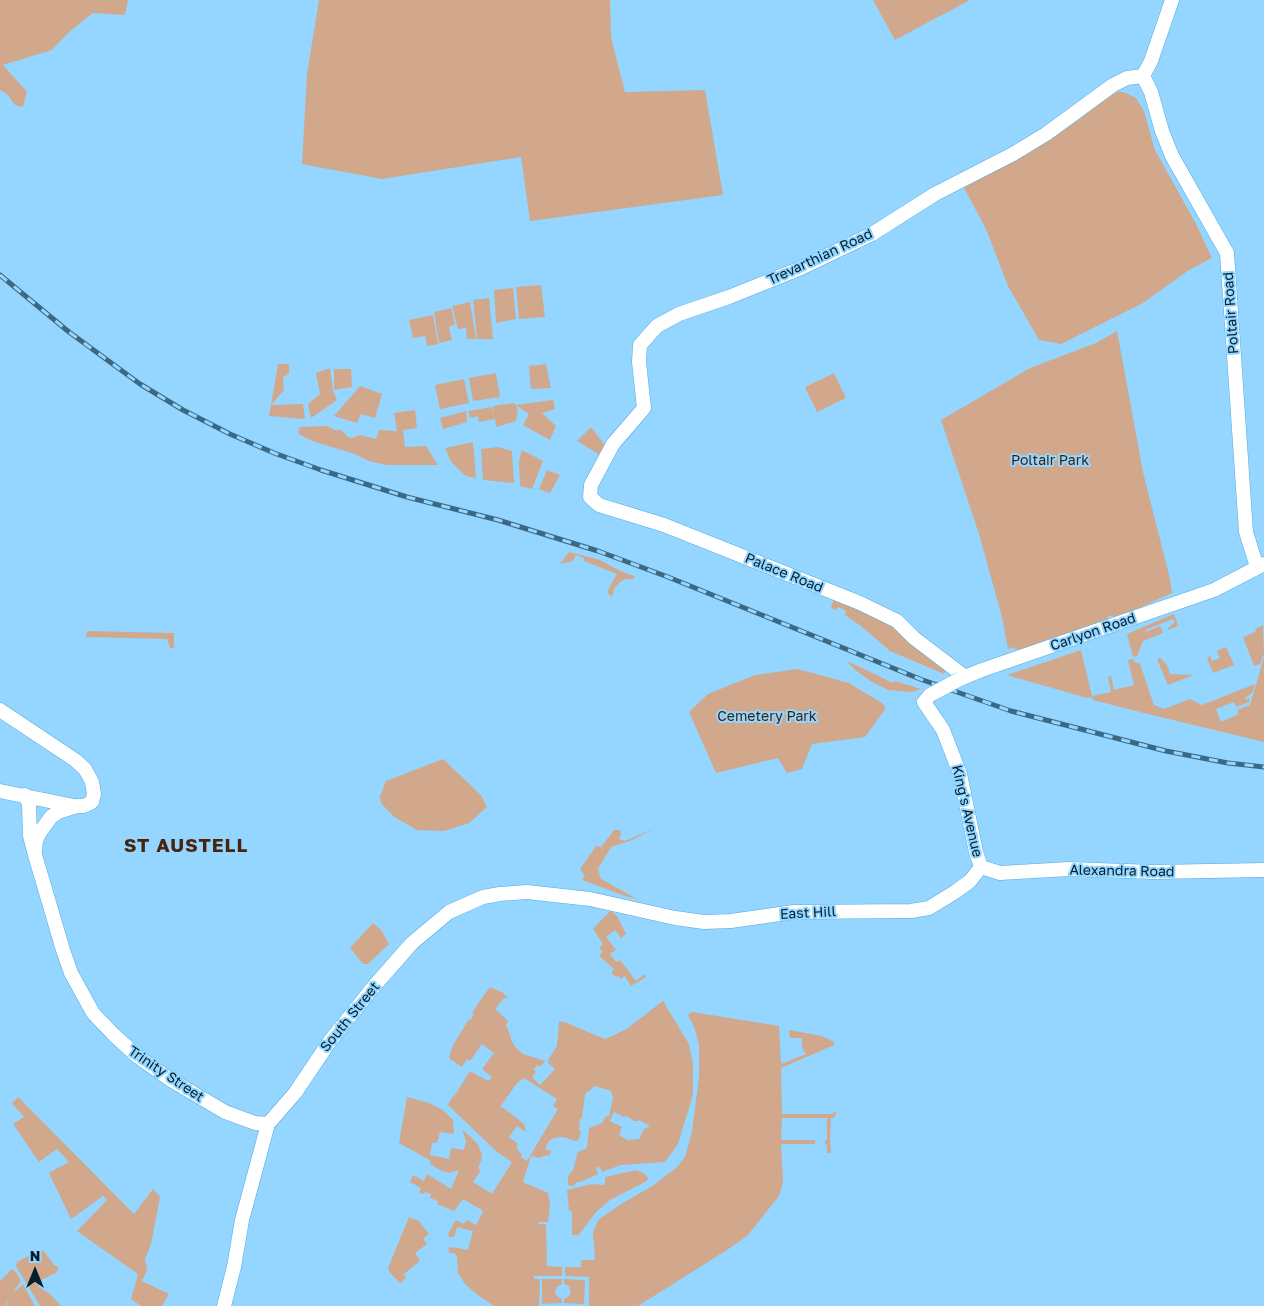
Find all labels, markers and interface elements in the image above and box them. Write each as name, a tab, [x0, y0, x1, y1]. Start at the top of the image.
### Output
street label: Trevarthian Road	[765, 225, 875, 289]
street label: Poltair Road	[1220, 271, 1242, 355]
park label: Poltair Park	[1011, 453, 1089, 469]
street label: Palace Road	[742, 550, 826, 596]
street label: Carlyon Road	[1048, 609, 1138, 655]
park label: Cemetery Park	[717, 709, 817, 725]
street label: King's Avenue	[948, 763, 986, 859]
district label: ST AUSTELL	[122, 835, 250, 857]
street label: Alexandra Road	[1069, 862, 1175, 880]
street label: East Hill	[780, 903, 836, 923]
street label: South Street	[317, 979, 383, 1055]
street label: Trinity Street	[125, 1043, 207, 1105]
north arrow	[10, 1246, 60, 1296]
text: N	[30, 1247, 40, 1264]

